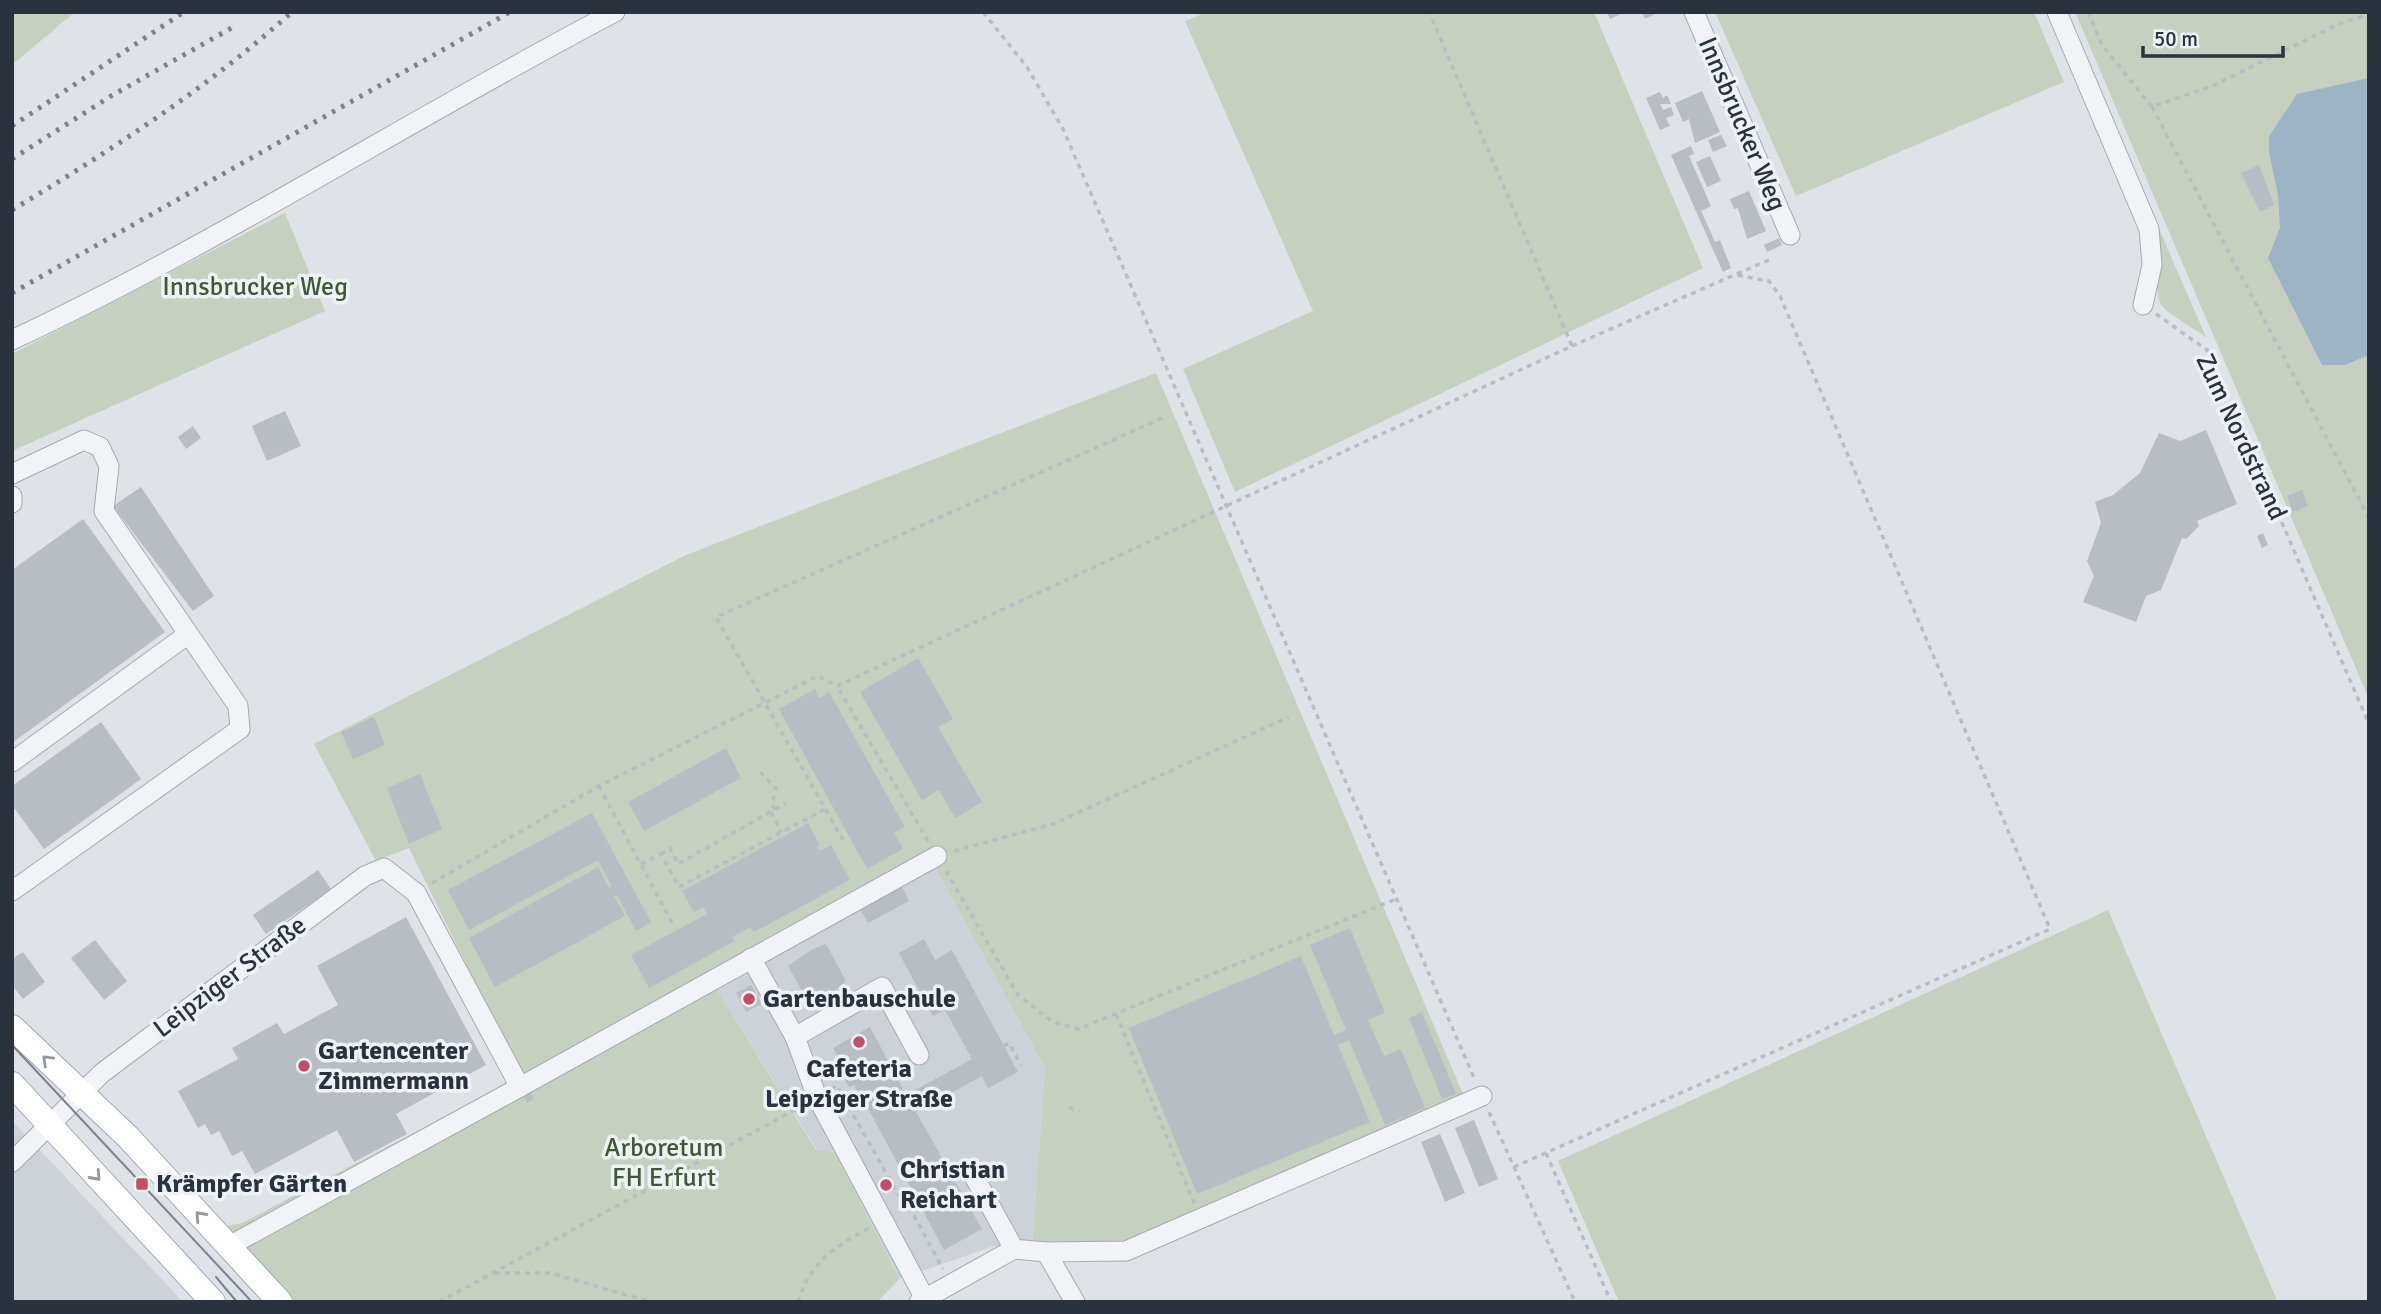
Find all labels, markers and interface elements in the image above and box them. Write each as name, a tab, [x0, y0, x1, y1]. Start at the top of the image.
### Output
scale bar	[2143, 14, 2283, 58]
text: 50 m	[2154, 26, 2198, 52]
street label: Innsbrucker Weg	[1691, 32, 1793, 216]
park label: Innsbrucker Weg	[162, 271, 348, 303]
street label: Zum Nordstrand	[2188, 349, 2294, 525]
street label: Leipziger Straße	[147, 909, 313, 1045]
place label: Gartenbauschule	[763, 983, 956, 1015]
marker: Gartenbauschule	[741, 991, 757, 1007]
marker: Cafeteria Leipziger Straße	[851, 1034, 867, 1050]
place label: Gartencenter Zimmermann	[318, 1035, 469, 1097]
place label: Cafeteria Leipziger Straße	[765, 1053, 953, 1115]
one-way arrow	[42, 1056, 55, 1069]
marker: Gartencenter Zimmermann	[296, 1058, 312, 1074]
park label: Arboretum FH Erfurt	[605, 1132, 723, 1194]
place label: Christian Reichart	[900, 1154, 1005, 1216]
one-way arrow	[88, 1168, 100, 1181]
place label: Krämpfer Gärten	[156, 1168, 347, 1200]
marker: Krämpfer Gärten	[134, 1176, 150, 1192]
marker: Christian Reichart	[878, 1177, 894, 1193]
one-way arrow	[196, 1211, 208, 1224]

